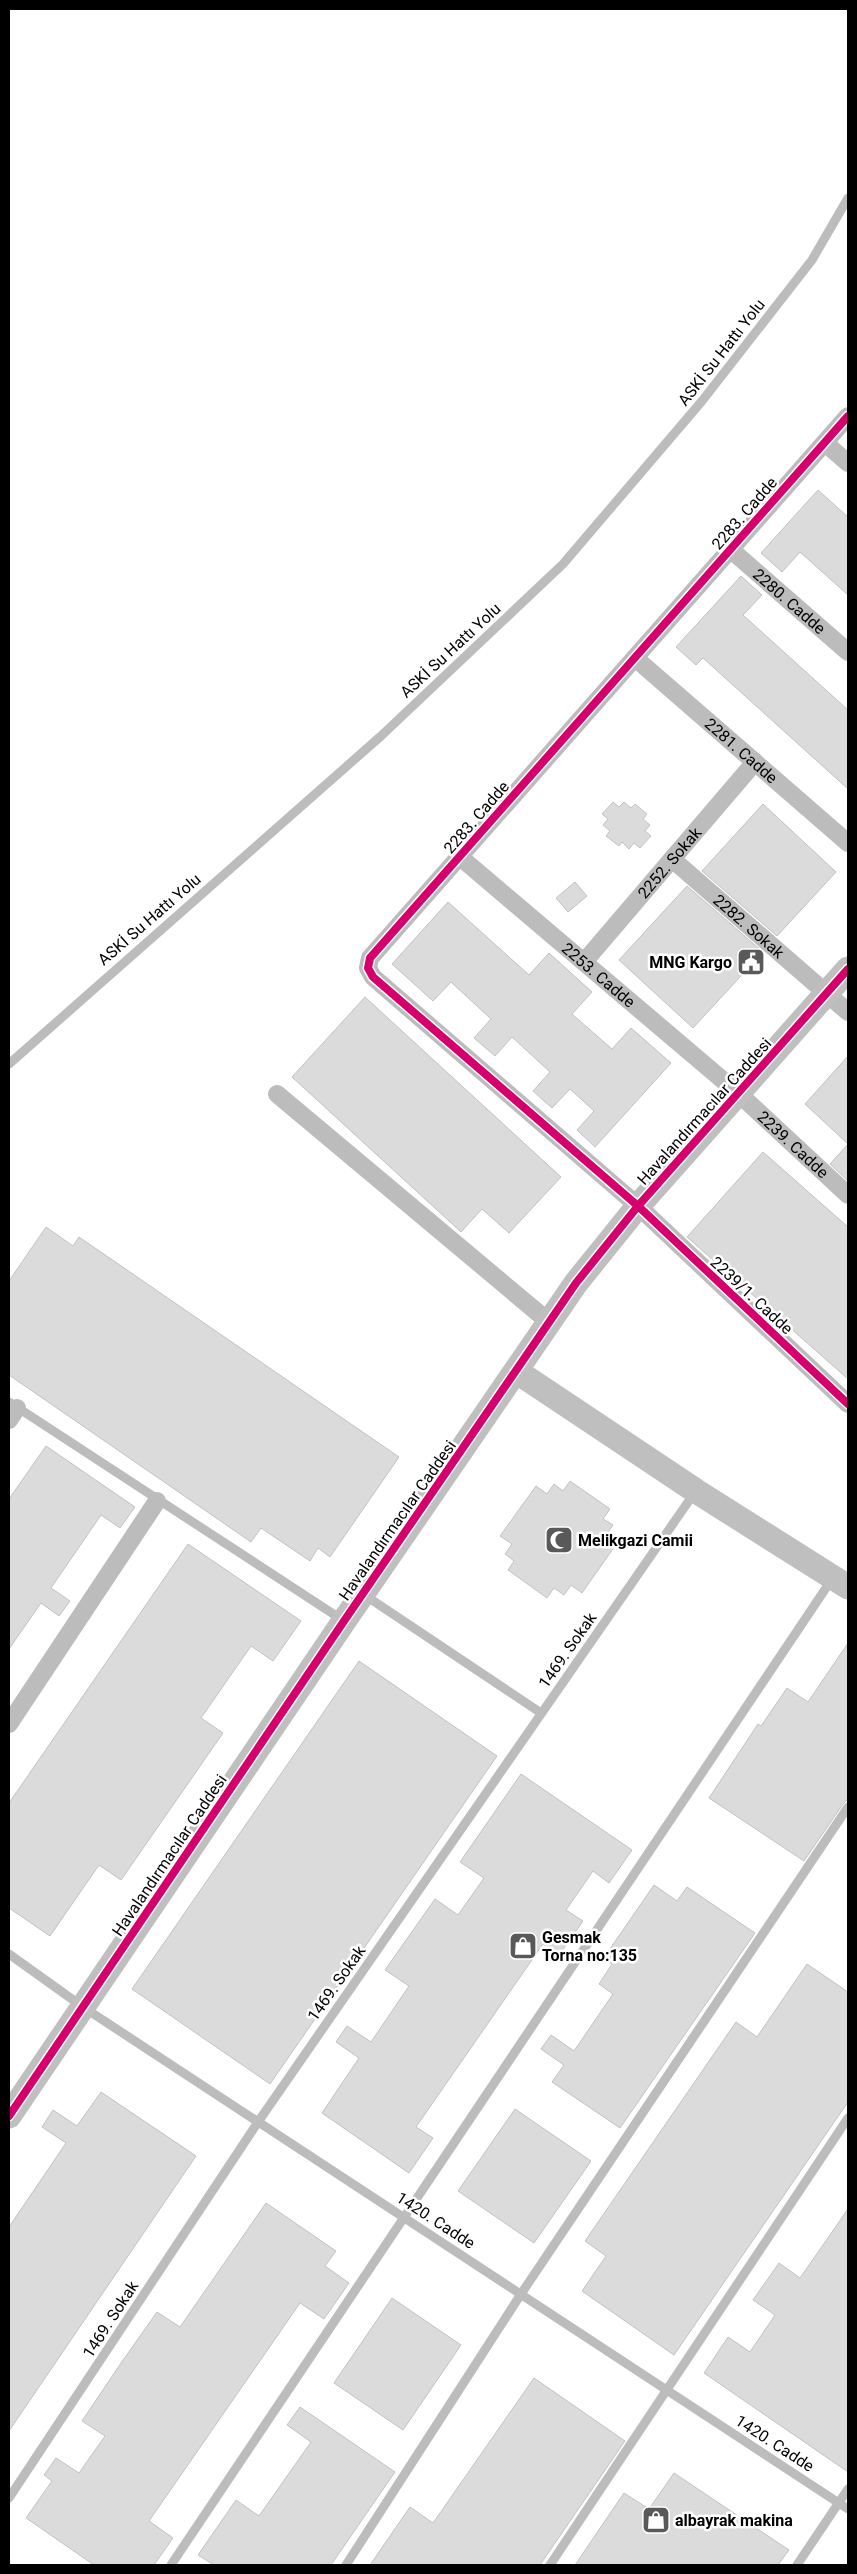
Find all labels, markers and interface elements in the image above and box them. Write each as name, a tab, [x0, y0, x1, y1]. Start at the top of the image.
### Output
street label: ASKİ Su Hattı Yolu	[674, 295, 769, 409]
street label: 2283. Cadde	[708, 473, 781, 553]
street label: 2280. Cadde	[749, 565, 829, 638]
street label: ASKİ Su Hattı Yolu	[396, 599, 504, 702]
street label: 2281. Cadde	[701, 714, 781, 787]
street label: 2283. Cadde	[440, 777, 513, 857]
street label: 2252. Sokak	[634, 823, 706, 902]
street label: ASKİ Su Hattı Yolu	[94, 870, 205, 969]
street label: 2282. Sokak	[709, 890, 789, 963]
street label: 2253. Cadde	[558, 939, 639, 1011]
public building icon: MNG Kargo	[736, 947, 766, 977]
place label: MNG Kargo	[649, 953, 732, 972]
street label: Havalandırmacılar Caddesi	[633, 1034, 775, 1189]
street label: 2239. Cadde	[753, 1107, 832, 1182]
street label: 2239/1. Cadde	[707, 1252, 797, 1338]
street label: Havalandırmacılar Caddesi	[335, 1437, 460, 1604]
mosque icon: Melikgazi Camii	[544, 1525, 574, 1555]
place label: Melikgazi Camii	[578, 1531, 693, 1550]
street label: 1469. Sokak	[534, 1608, 601, 1692]
street label: Havalandırmacılar Caddesi	[108, 1771, 231, 1940]
place label: Gesmak Torna no:135	[542, 1928, 637, 1965]
shop icon: Gesmak Torna no:135	[508, 1931, 538, 1961]
street label: 1469. Sokak	[303, 1941, 370, 2025]
street label: 1420. Cadde	[393, 2188, 479, 2253]
street label: 1469. Sokak	[79, 2277, 143, 2361]
street label: 1420. Cadde	[732, 2411, 818, 2476]
shop icon: albayrak makina	[641, 2505, 671, 2535]
place label: albayrak makina	[675, 2511, 793, 2530]

